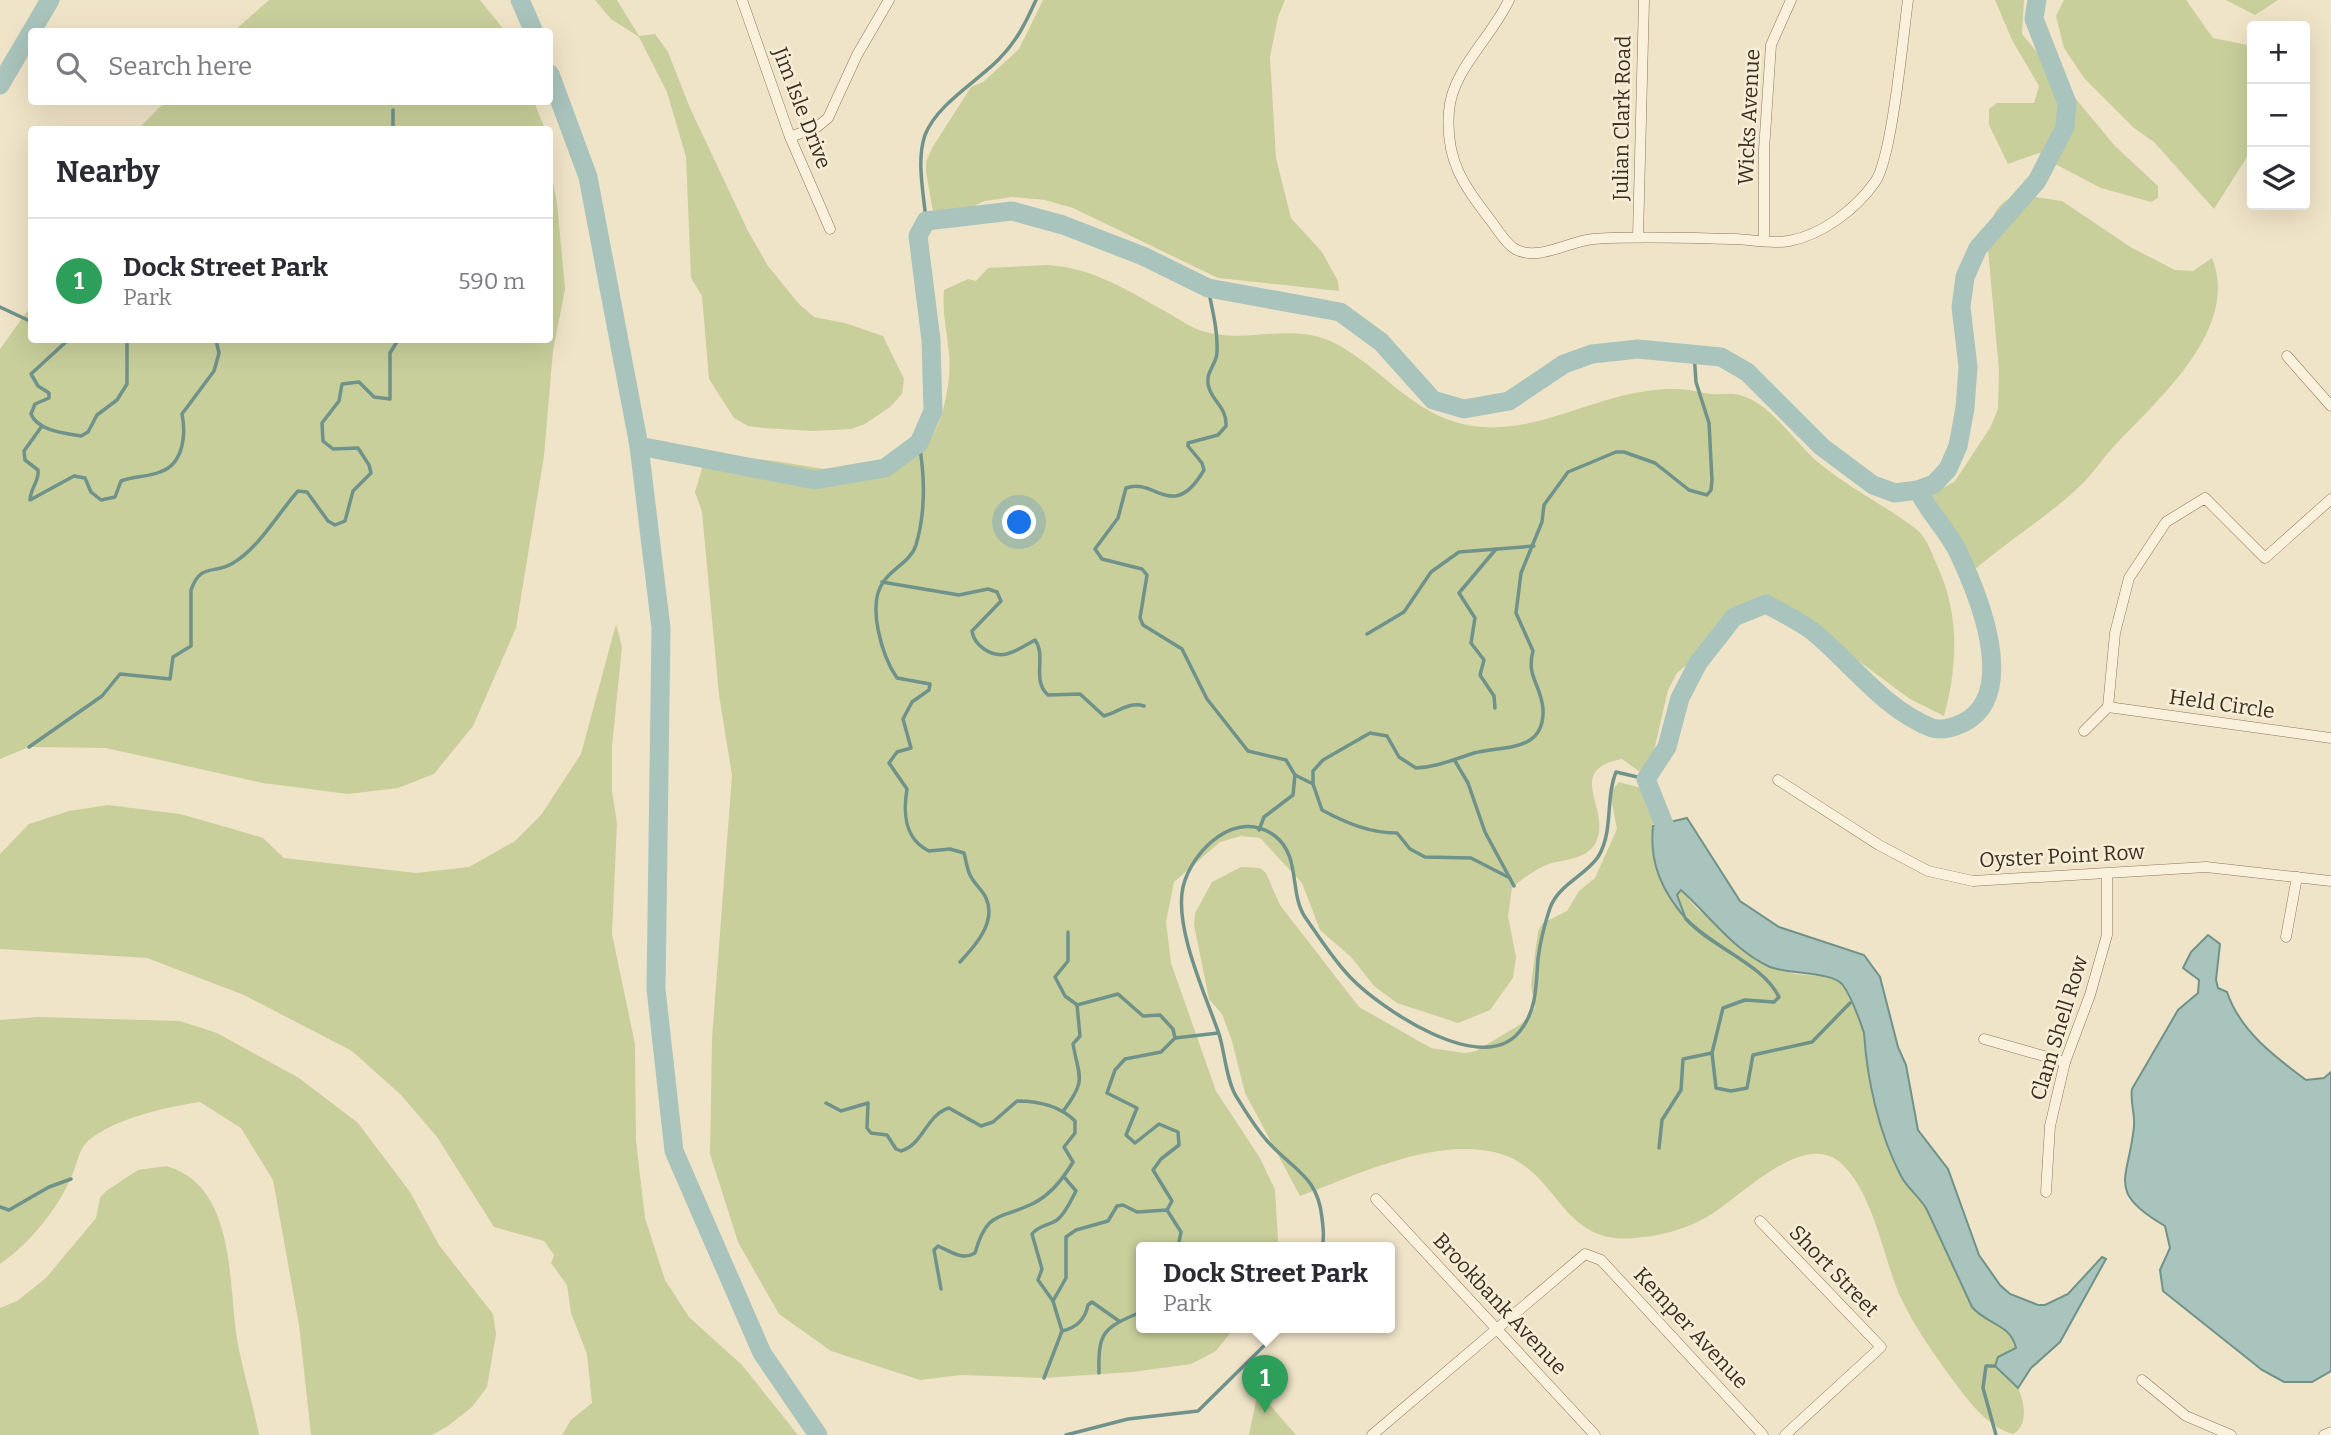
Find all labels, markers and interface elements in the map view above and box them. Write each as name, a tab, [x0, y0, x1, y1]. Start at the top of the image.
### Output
map controls	[2247, 21, 2310, 210]
button: +	[2247, 21, 2310, 84]
search box	[28, 28, 553, 105]
street label: Julian Clark Road	[1608, 35, 1636, 202]
street label: Jim Isle Drive	[767, 43, 837, 172]
icon: search	[52, 48, 90, 86]
street label: Wicks Avenue	[1732, 48, 1766, 186]
text: Search here	[108, 51, 252, 82]
button: −	[2247, 84, 2310, 147]
button: layers	[2247, 147, 2310, 210]
text: Nearby	[56, 154, 160, 190]
text: Dock Street Park	[123, 252, 328, 283]
text: 1	[74, 267, 84, 295]
text: 590 m	[458, 267, 525, 295]
text: Park	[123, 283, 172, 311]
your location	[1002, 505, 1036, 539]
street label: Held Circle	[2167, 684, 2277, 724]
street label: Oyster Point Row	[1979, 839, 2146, 873]
street label: Clam Shell Row	[2025, 952, 2093, 1103]
street label: Short Street	[1784, 1219, 1885, 1323]
street label: Brookbank Avenue	[1428, 1228, 1572, 1380]
popup	[1136, 1242, 1395, 1333]
text: Dock Street Park	[1163, 1258, 1368, 1289]
street label: Kemper Avenue	[1628, 1262, 1754, 1394]
text: Park	[1163, 1289, 1212, 1317]
pin: 1	[1242, 1355, 1288, 1413]

